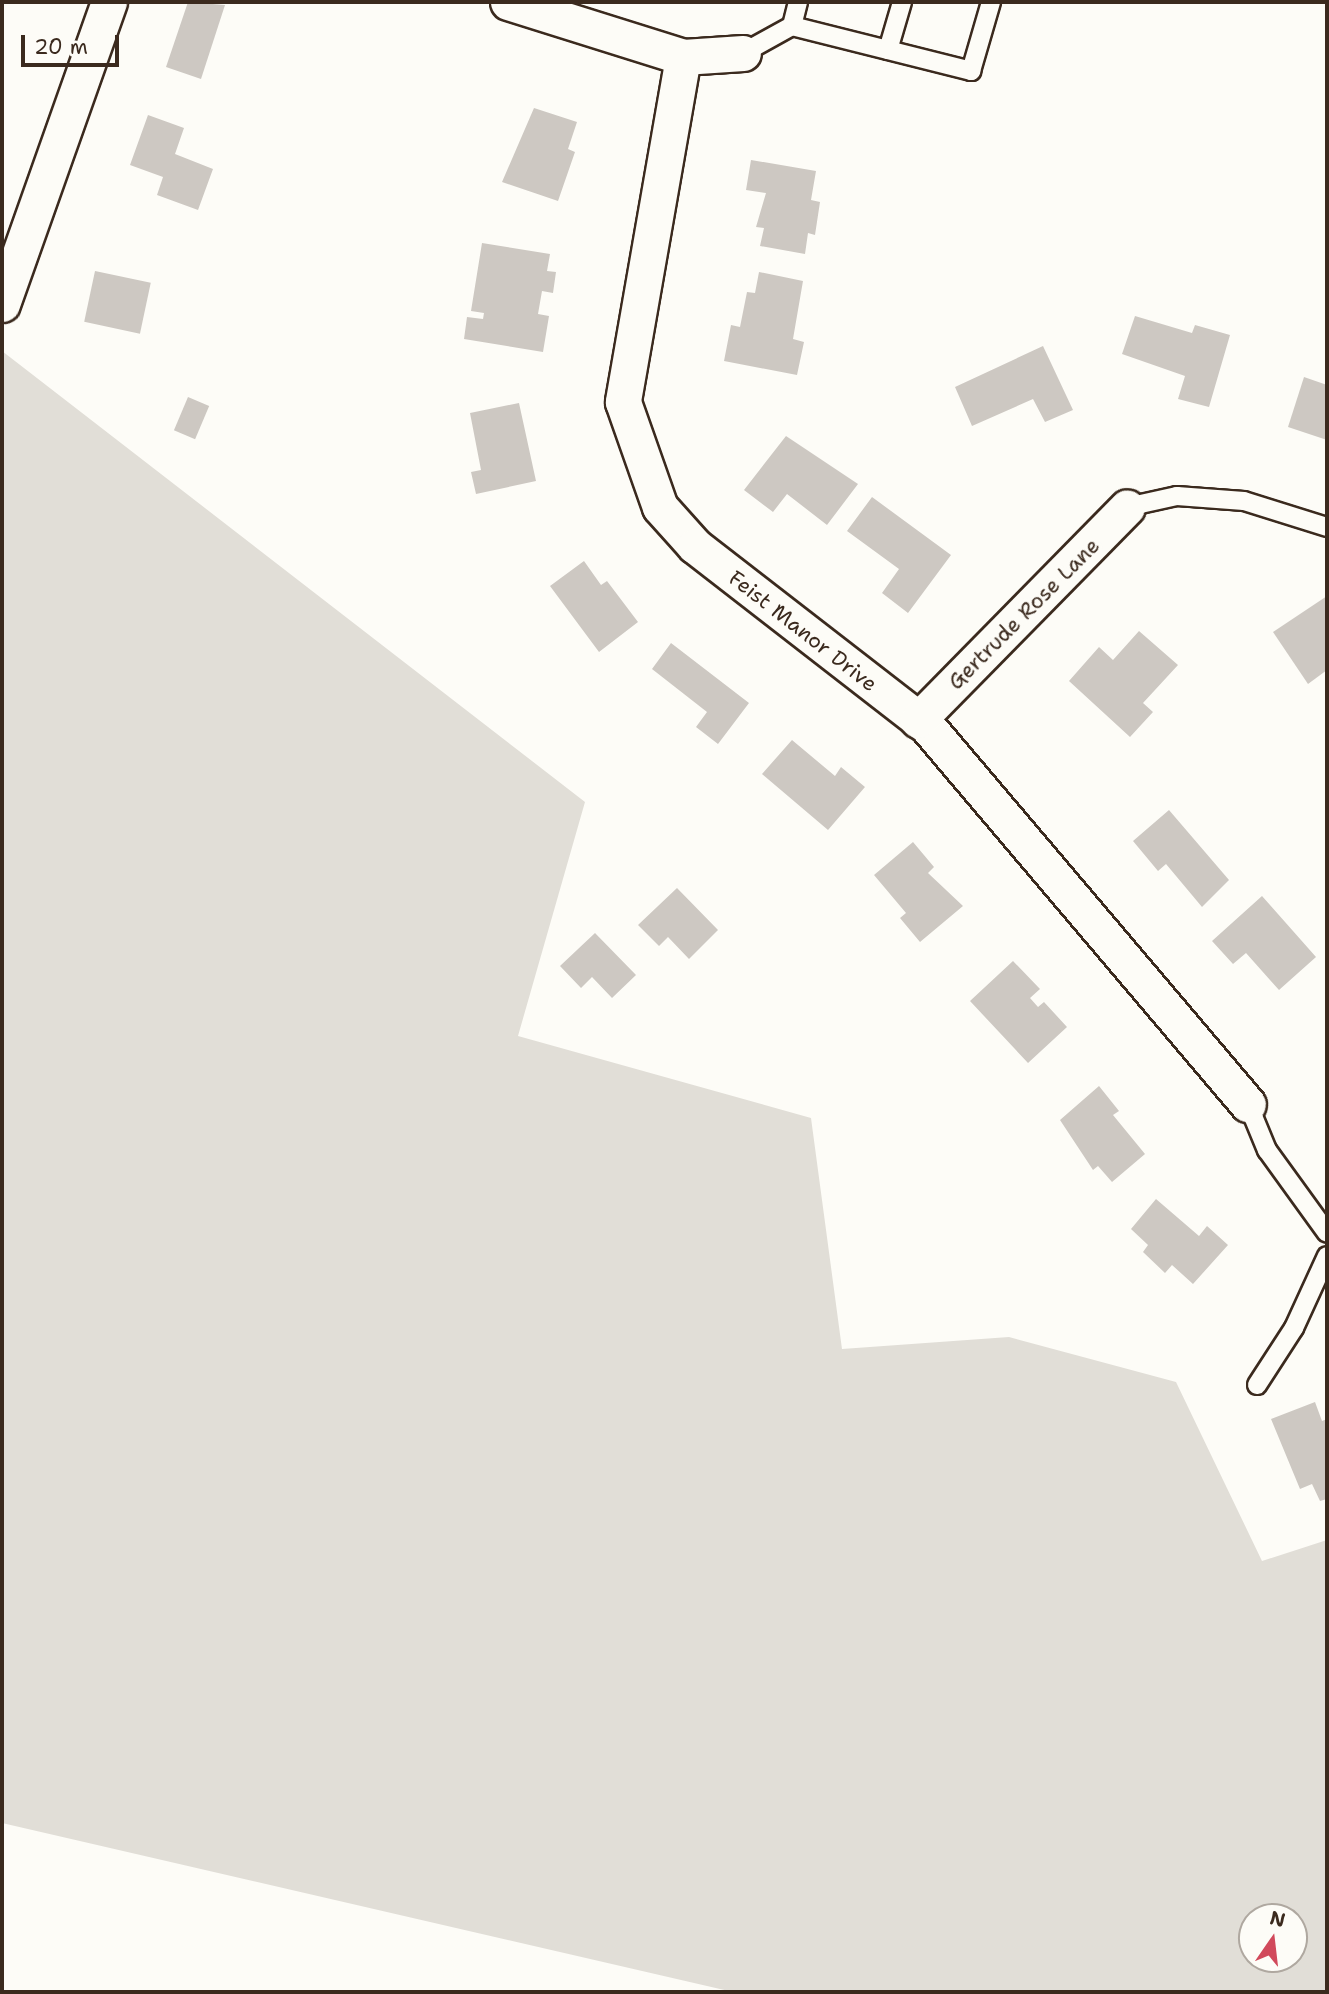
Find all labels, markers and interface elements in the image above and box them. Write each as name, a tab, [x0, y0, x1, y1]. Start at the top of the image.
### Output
scale bar	[24, 21, 122, 65]
text: 20 m	[34, 33, 88, 61]
street label: Gertrude Rose Lane	[943, 533, 1105, 695]
street label: Feist Manor Drive	[724, 565, 882, 697]
north arrow	[1238, 1903, 1308, 1973]
text: N	[1267, 1905, 1288, 1933]

